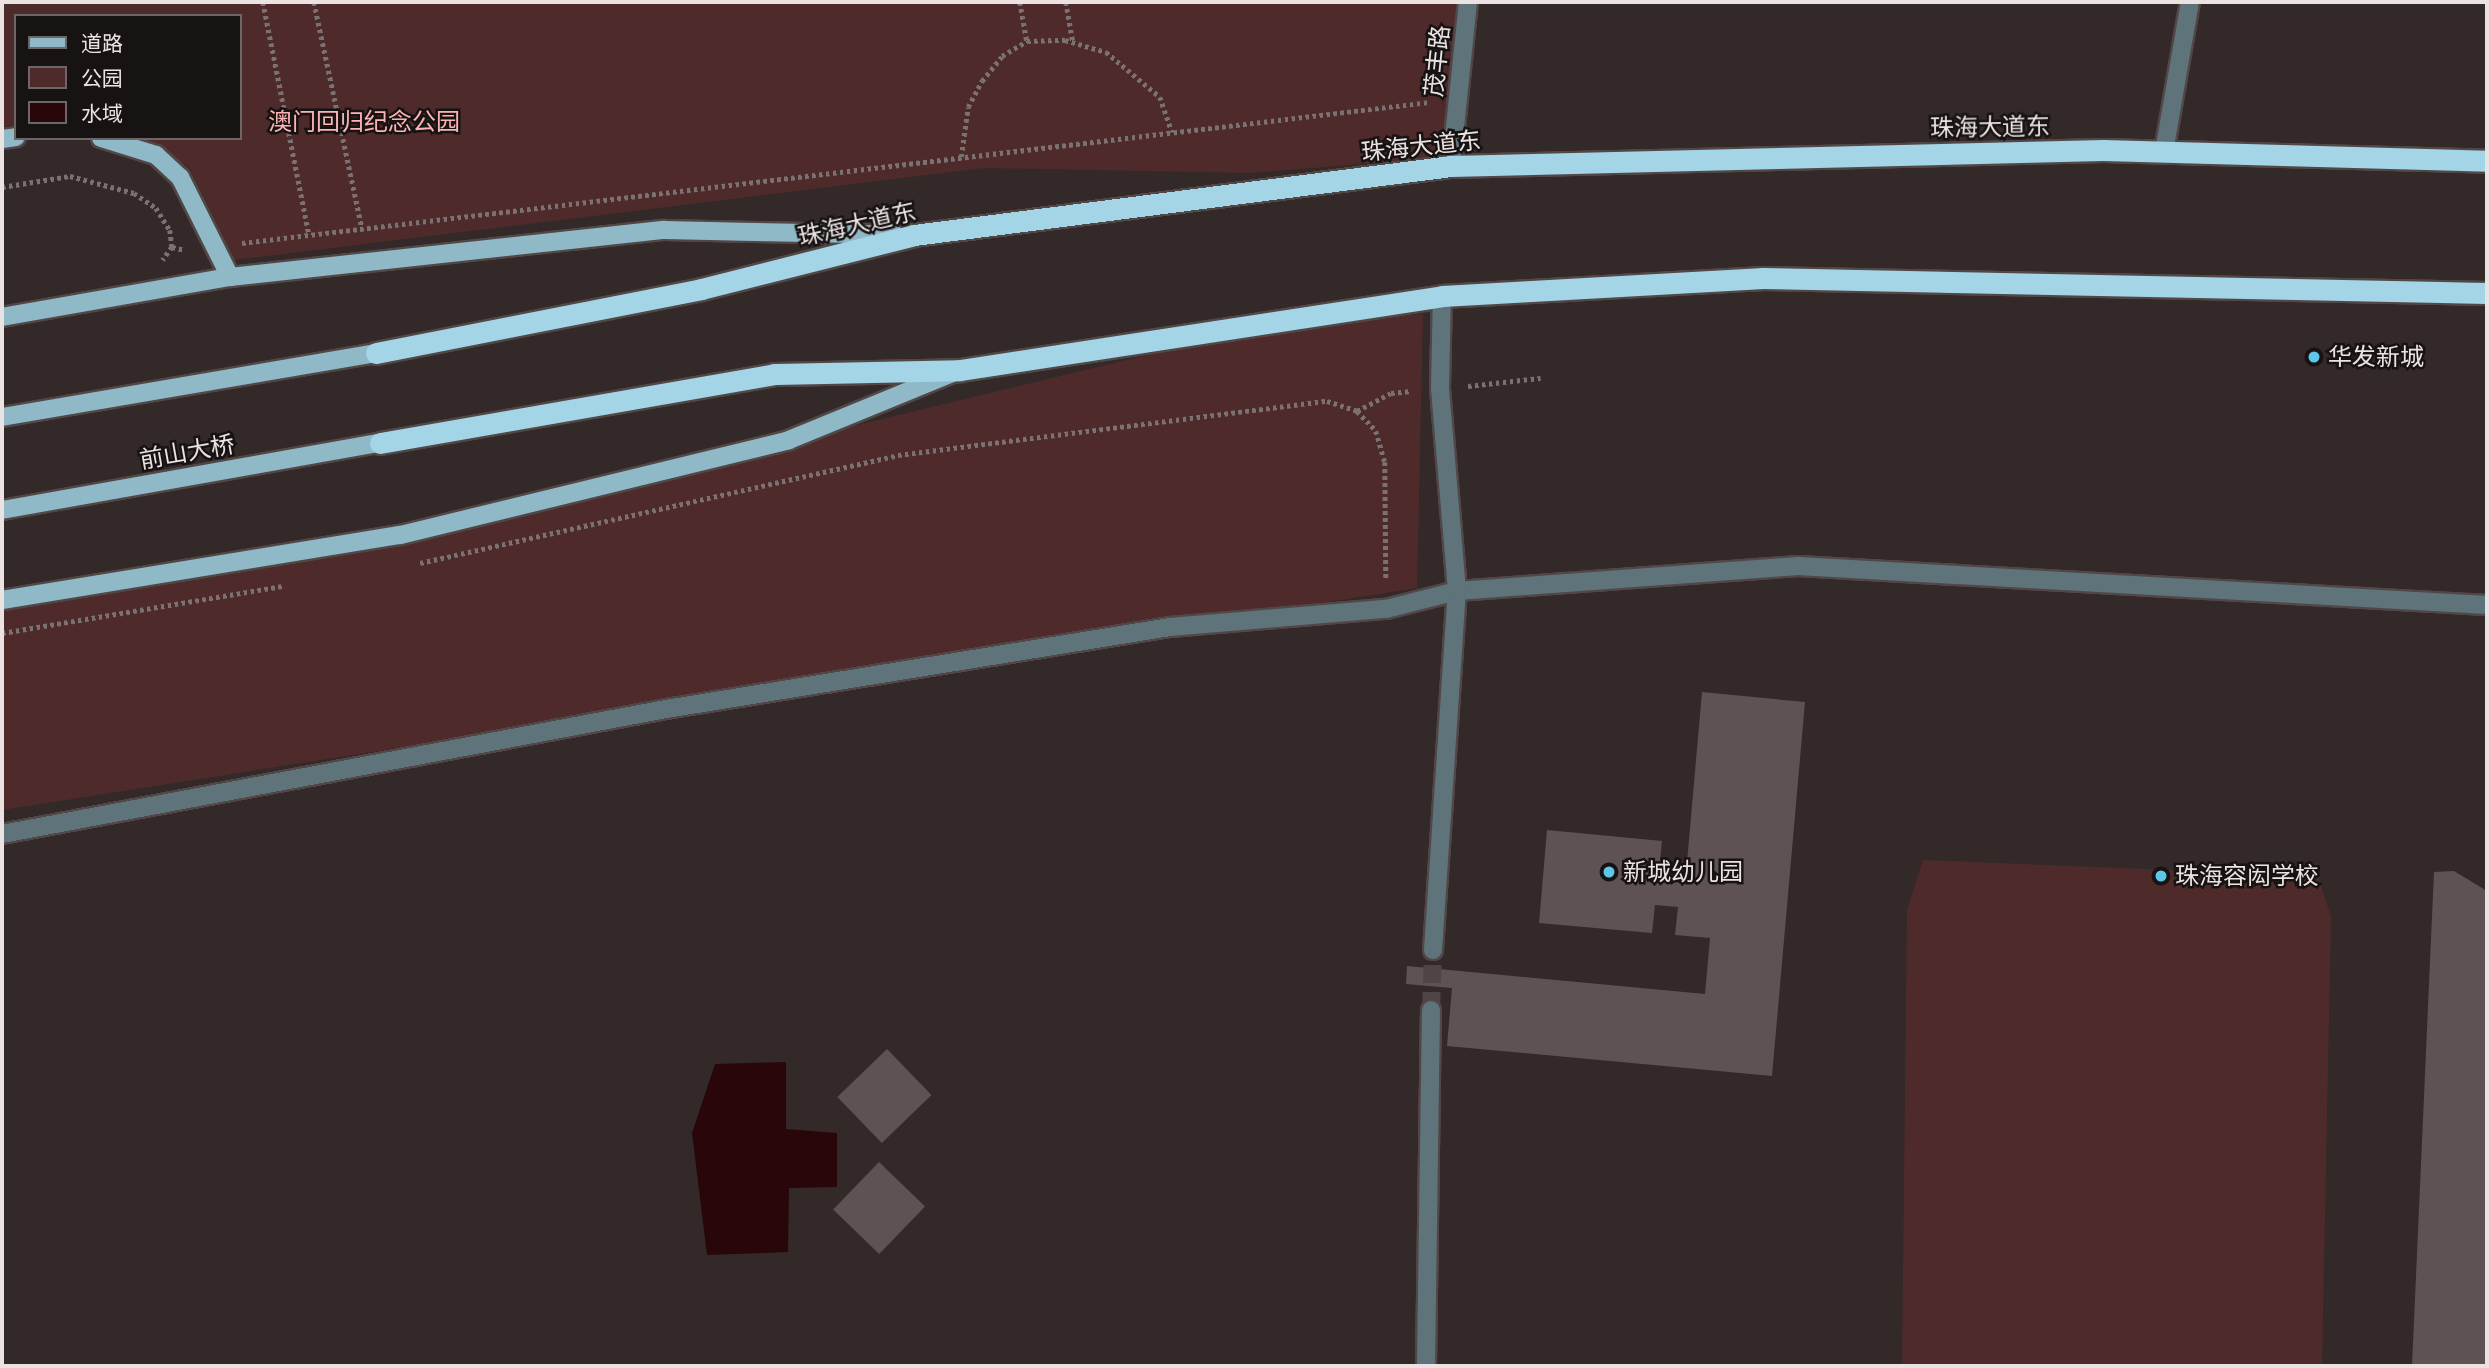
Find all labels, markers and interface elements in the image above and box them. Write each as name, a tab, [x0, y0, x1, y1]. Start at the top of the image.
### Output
legend	[14, 14, 242, 140]
street label: 茂丰路	[1419, 24, 1455, 98]
text: 道路	[81, 29, 123, 59]
text: 公园	[81, 64, 123, 94]
text: 水域	[81, 99, 123, 129]
park label: 澳门回归纪念公园	[268, 108, 460, 136]
street label: 珠海大道东	[1930, 112, 2050, 142]
street label: 珠海大道东	[1360, 125, 1482, 167]
street label: 珠海大道东	[795, 196, 919, 252]
place label: 华发新城	[2328, 343, 2424, 371]
marker: 华发新城	[2306, 349, 2322, 365]
street label: 前山大桥	[137, 429, 237, 475]
place label: 新城幼儿园	[1623, 858, 1743, 886]
place label: 珠海容闳学校	[2175, 862, 2319, 890]
marker: 新城幼儿园	[1601, 864, 1617, 880]
marker: 珠海容闳学校	[2153, 868, 2169, 884]

